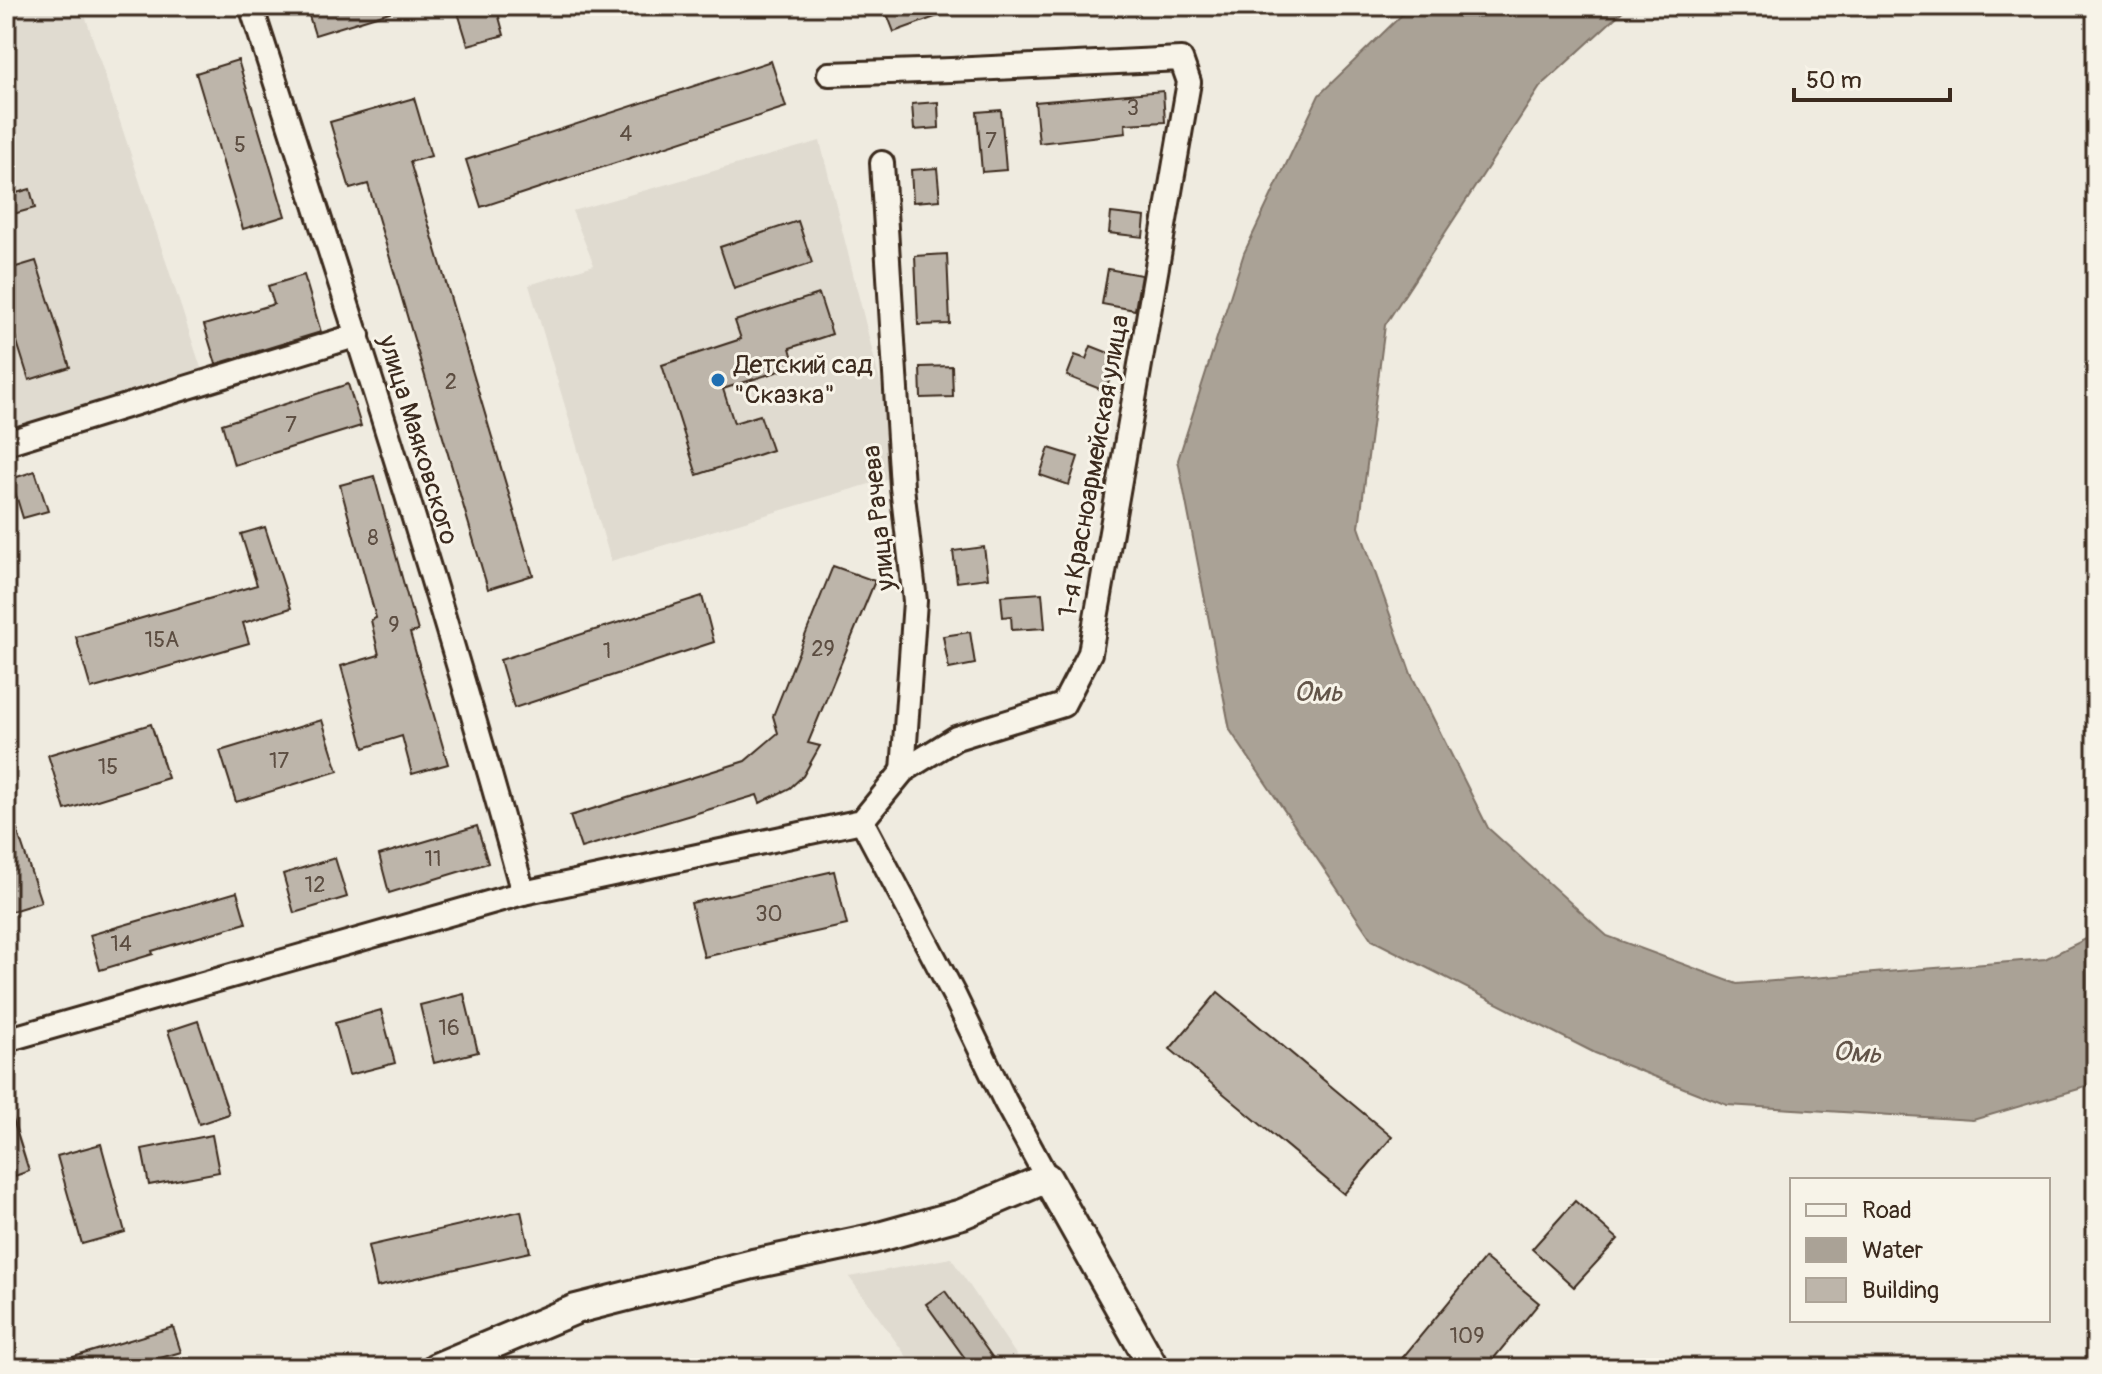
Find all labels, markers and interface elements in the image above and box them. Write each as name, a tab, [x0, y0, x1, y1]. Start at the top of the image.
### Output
scale bar	[1794, 52, 1950, 102]
text: 50 m	[1806, 66, 1862, 95]
house number: 3	[1127, 94, 1139, 122]
house number: 4	[620, 120, 633, 148]
house number: 7	[985, 127, 997, 155]
house number: 5	[234, 131, 246, 159]
street label: 1-я Красноармейская улица	[1052, 312, 1136, 620]
street label: улица Маяковского	[371, 331, 465, 548]
place label: Детский сад "Сказка"	[733, 349, 873, 411]
house number: 2	[445, 368, 457, 396]
marker: Детский сад "Сказка"	[709, 371, 727, 389]
house number: 7	[285, 411, 297, 439]
street label: улица Рачева	[855, 444, 903, 593]
house number: 8	[367, 524, 379, 552]
house number: 9	[388, 611, 400, 639]
house number: 15А	[145, 626, 179, 654]
house number: 29	[811, 635, 835, 663]
house number: 1	[603, 637, 611, 665]
water label: Омь	[1293, 675, 1343, 710]
house number: 17	[269, 747, 289, 775]
house number: 15	[98, 753, 118, 781]
house number: 11	[424, 845, 442, 873]
house number: 12	[305, 871, 325, 899]
house number: 30	[755, 900, 783, 928]
house number: 14	[110, 930, 132, 958]
house number: 16	[438, 1014, 460, 1042]
water label: Омь	[1831, 1034, 1883, 1072]
legend	[1790, 1178, 2050, 1322]
text: Road	[1862, 1196, 1912, 1225]
text: Water	[1862, 1236, 1923, 1265]
text: Building	[1862, 1276, 1939, 1305]
house number: 109	[1450, 1322, 1484, 1350]

